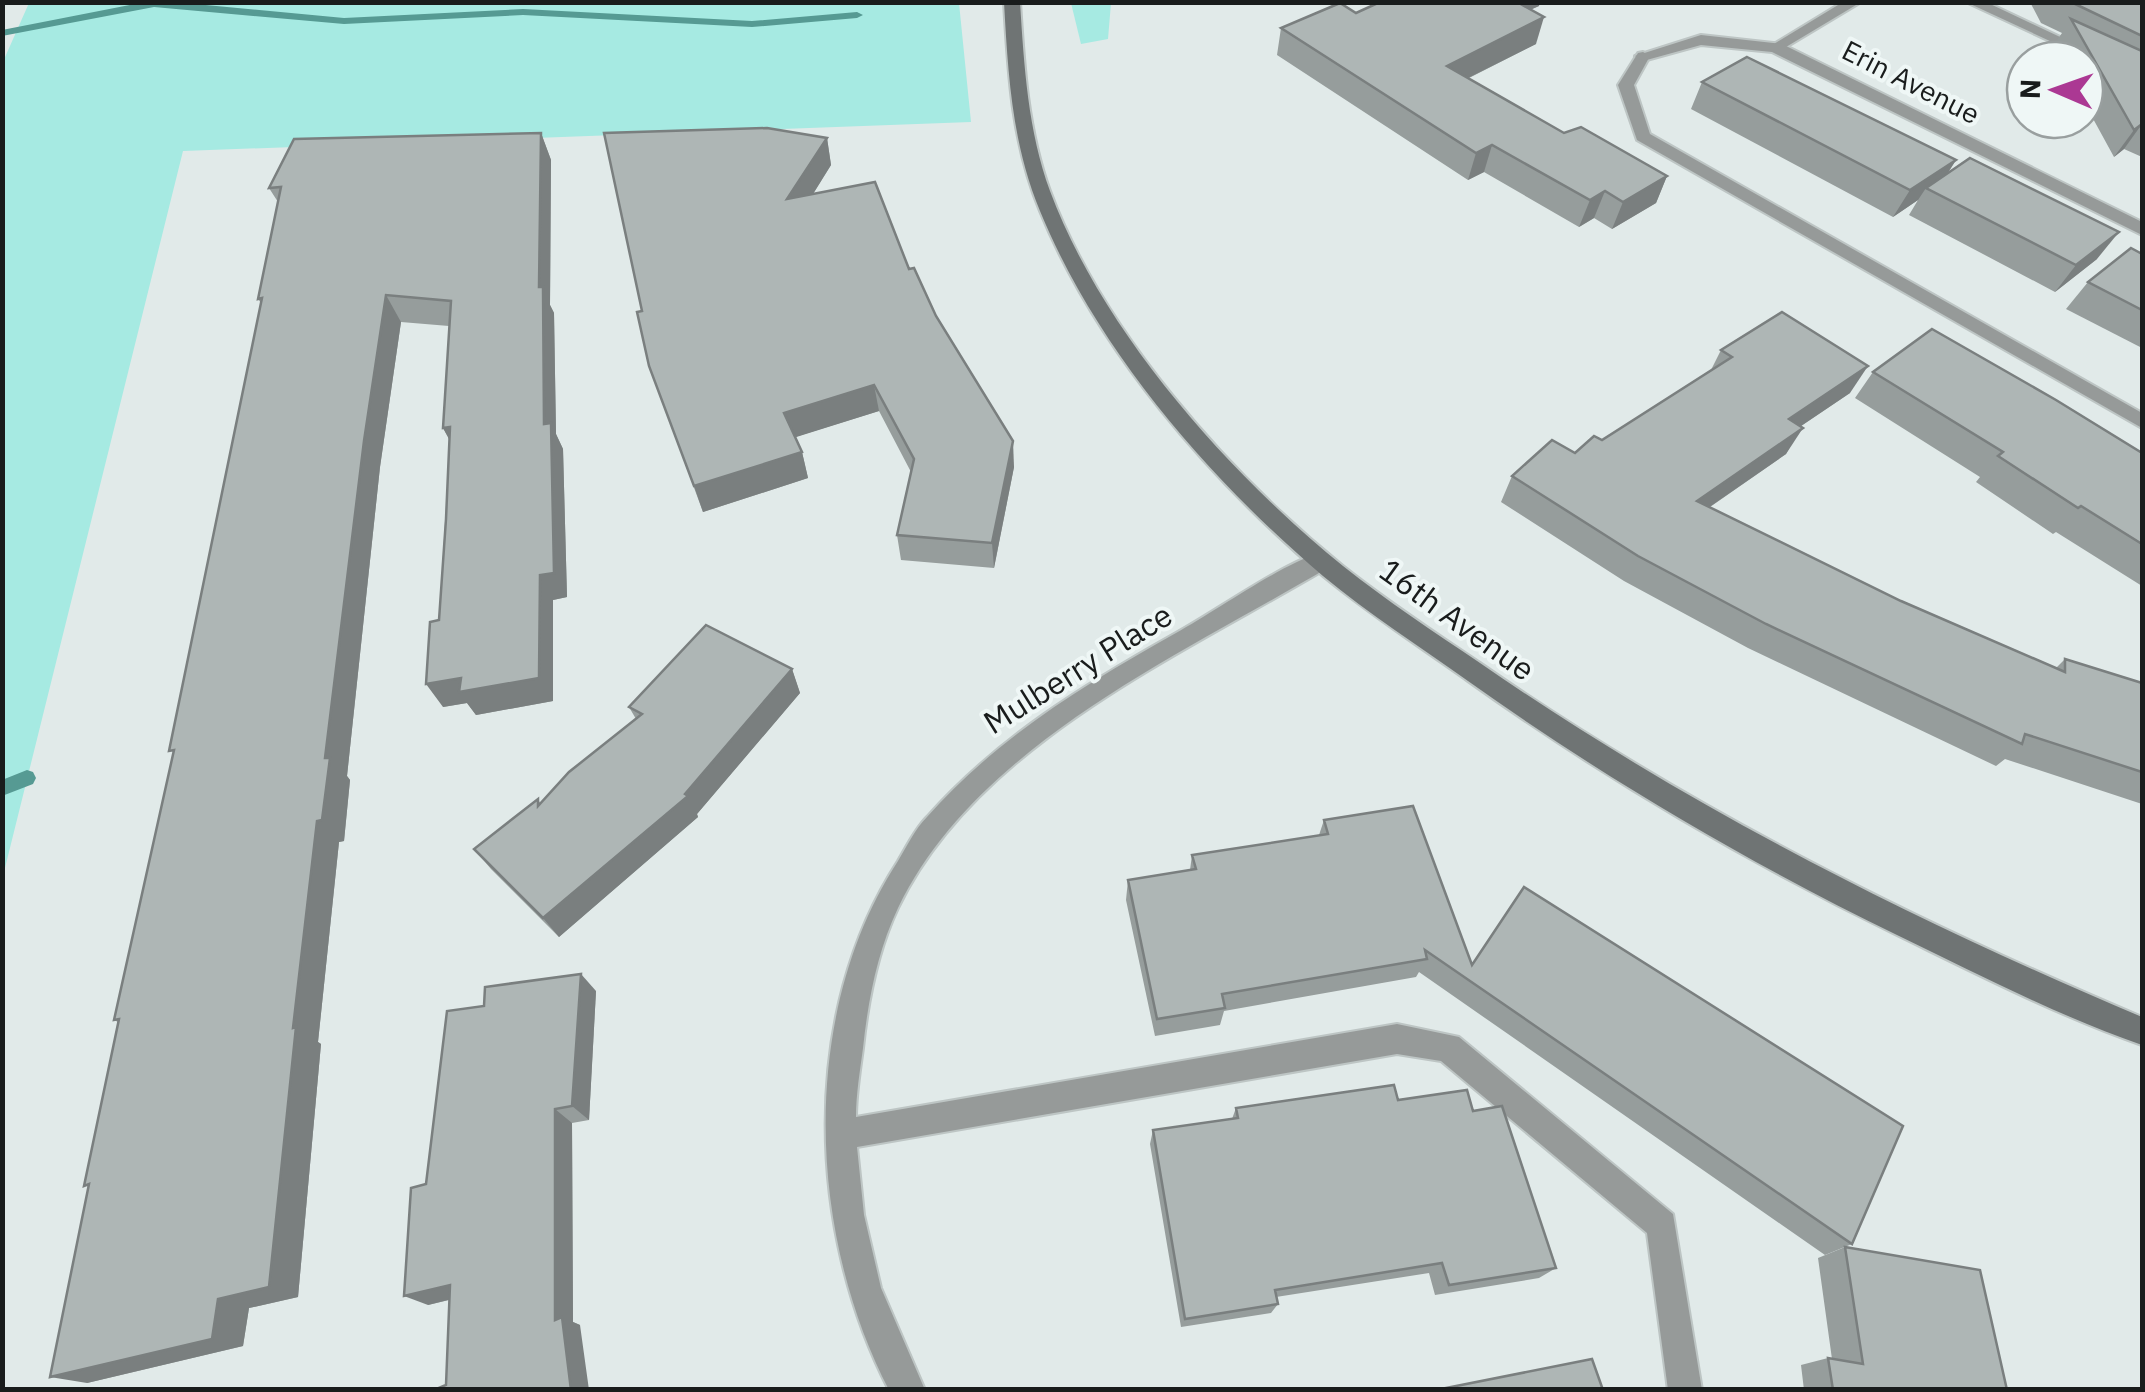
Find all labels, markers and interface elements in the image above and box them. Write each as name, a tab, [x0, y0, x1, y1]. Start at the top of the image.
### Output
street label: Erin Avenue	[1836, 31, 1986, 132]
north arrow	[2005, 40, 2105, 140]
text: N	[2011, 78, 2048, 100]
street label: 16th Avenue	[1372, 549, 1544, 690]
street label: Mulberry Place	[975, 593, 1180, 743]

